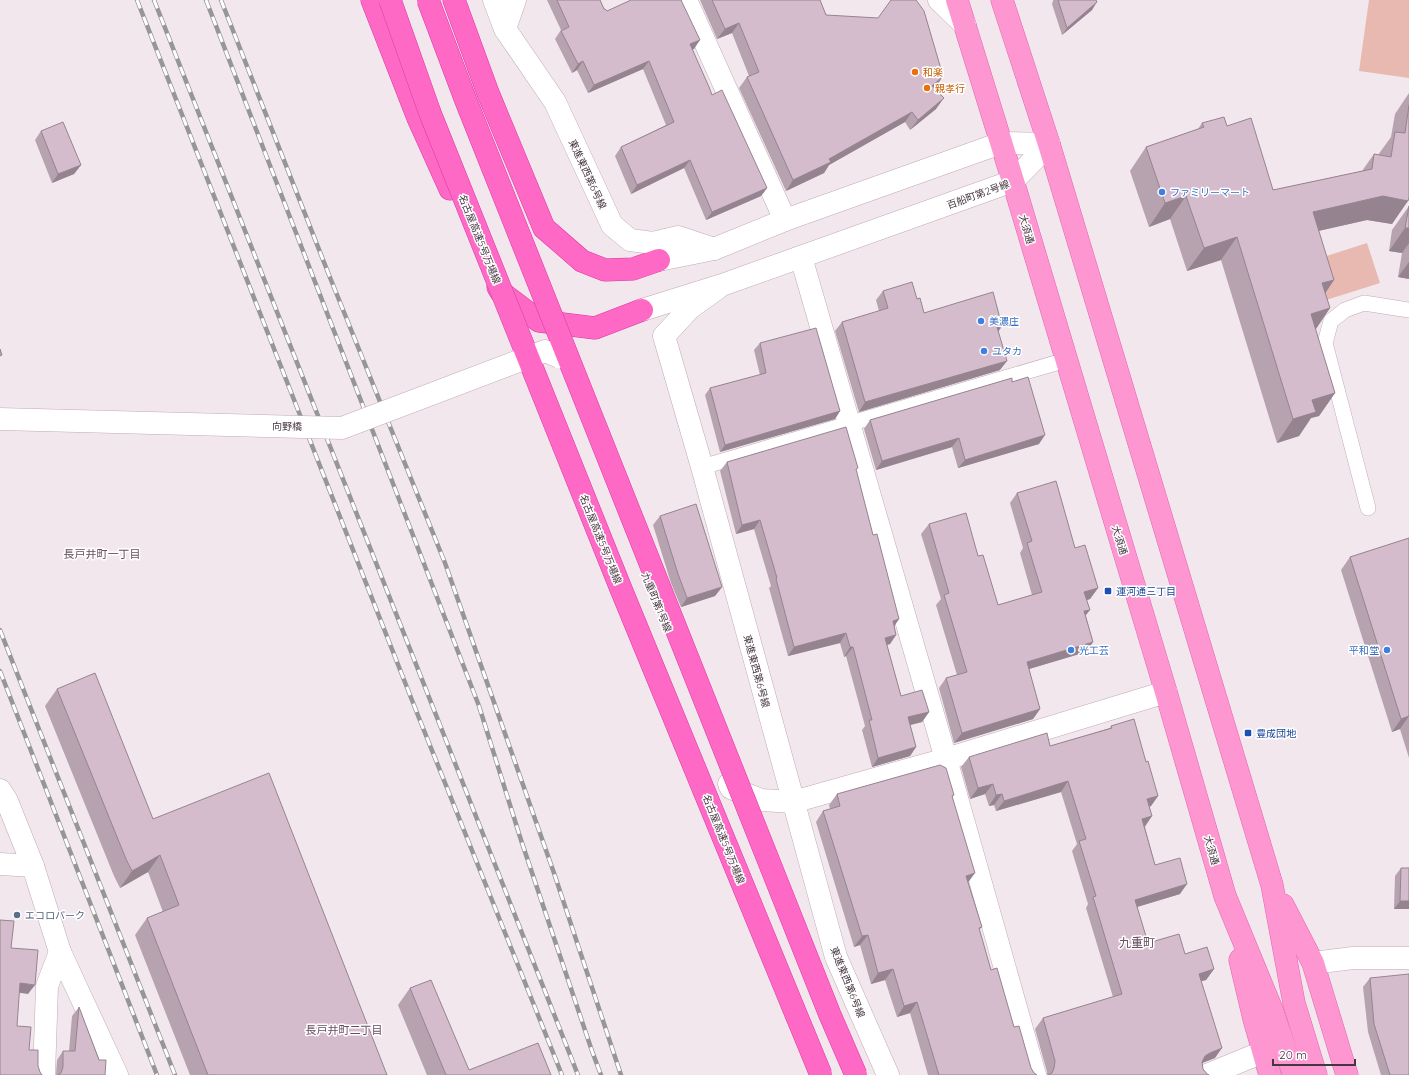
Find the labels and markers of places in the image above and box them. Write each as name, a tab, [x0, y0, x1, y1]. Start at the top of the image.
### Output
place label: 和楽	[923, 66, 943, 79]
marker: 和楽	[910, 67, 920, 77]
place label: 親孝行	[935, 82, 965, 95]
marker: 親孝行	[922, 83, 932, 93]
place label: ファミリーマート	[1170, 186, 1250, 199]
marker: ファミリーマート	[1157, 187, 1167, 197]
place label: 美濃庄	[989, 315, 1019, 328]
marker: 美濃庄	[976, 316, 986, 326]
place label: ユタカ	[992, 345, 1022, 358]
marker: ユタカ	[979, 346, 989, 356]
place label: 運河通三丁目	[1116, 585, 1176, 598]
marker: 運河通三丁目	[1103, 586, 1113, 596]
place label: 光工芸	[1079, 644, 1109, 657]
place label: 平和堂	[1349, 644, 1379, 657]
marker: 光工芸	[1066, 645, 1076, 655]
marker: 平和堂	[1382, 645, 1392, 655]
place label: 豊成団地	[1256, 727, 1297, 740]
marker: 豊成団地	[1243, 728, 1253, 738]
place label: エコロパーク	[25, 909, 85, 922]
marker: エコロパーク	[12, 910, 22, 920]

